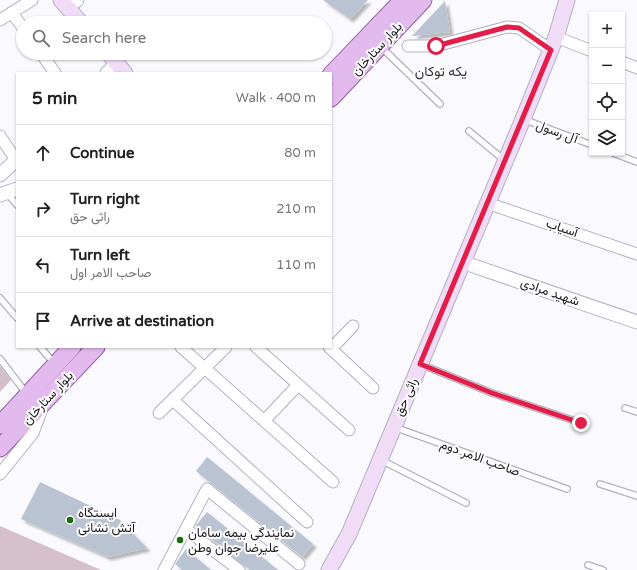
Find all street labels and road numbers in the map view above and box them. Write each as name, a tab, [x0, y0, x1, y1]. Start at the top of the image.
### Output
street label: بلوار ستارخان	[348, 19, 406, 79]
street label: آل رسول	[534, 117, 581, 147]
street label: آسیاب	[544, 215, 581, 241]
street label: شهید مرادی	[518, 274, 582, 310]
street label: بلوار ستارخان	[19, 368, 77, 428]
street label: راثی حق	[391, 375, 421, 419]
street label: صاحب الامر دوم	[438, 436, 522, 480]

